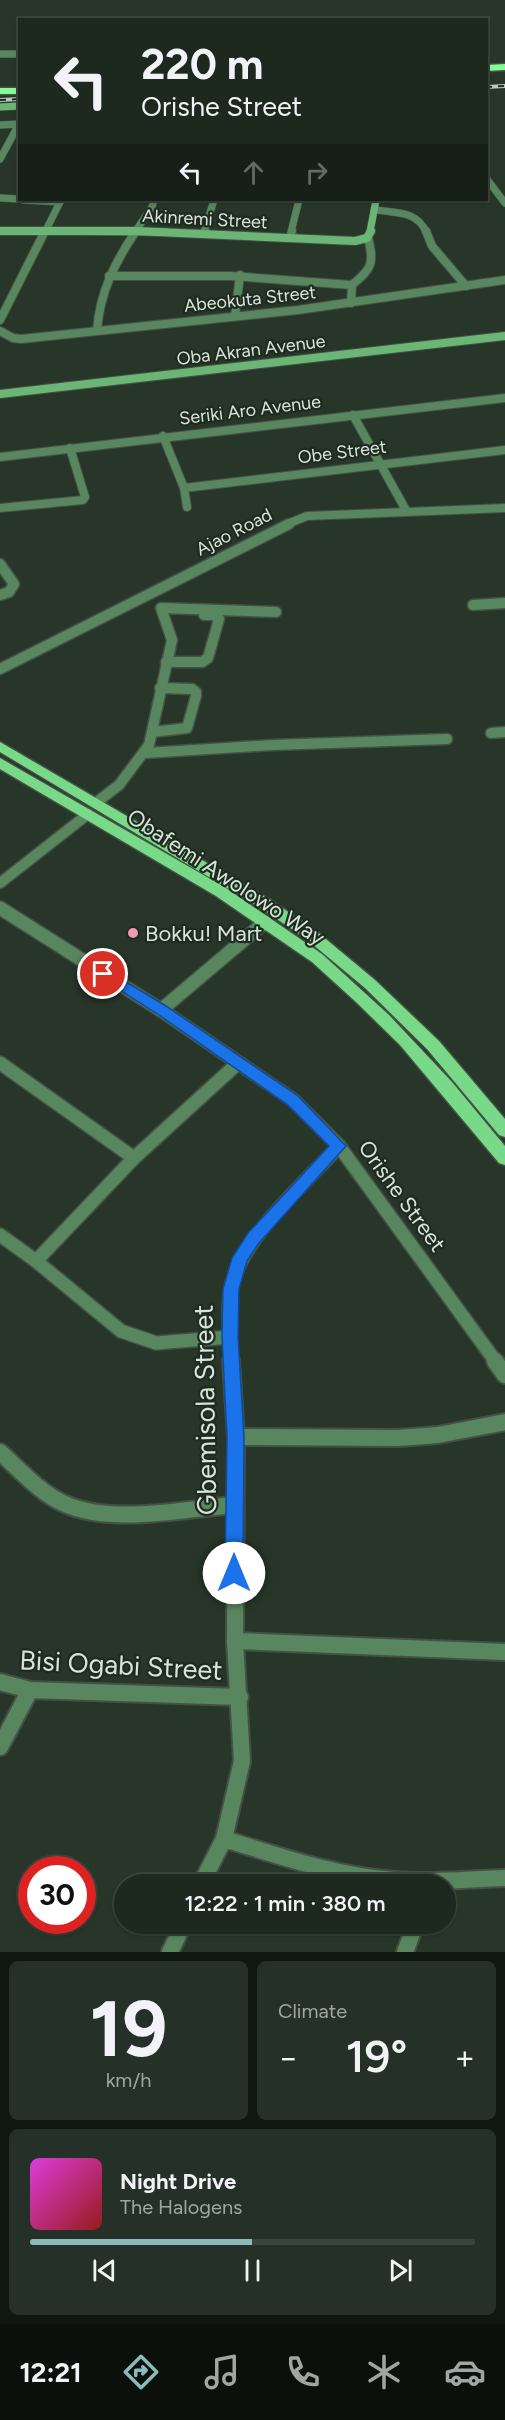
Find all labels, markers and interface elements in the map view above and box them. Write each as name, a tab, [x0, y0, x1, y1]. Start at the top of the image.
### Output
text: 220 m	[141, 39, 263, 90]
icon: left	[42, 42, 120, 120]
text: Orishe Street	[141, 90, 302, 123]
icon: left	[174, 156, 207, 189]
icon: ahead	[237, 156, 270, 189]
icon: right	[300, 156, 333, 189]
street label: Akinremi Street	[142, 205, 268, 233]
street label: Abeokuta Street	[183, 281, 317, 317]
street label: Oba Akran Avenue	[175, 330, 327, 370]
street label: Seriki Aro Avenue	[178, 390, 322, 430]
street label: Obe Street	[296, 436, 388, 468]
street label: Ajao Road	[192, 503, 276, 561]
street label: Obafemi Awolowo Way	[122, 803, 330, 951]
place label: Bokku! Mart	[145, 920, 262, 947]
marker: Bokku! Mart	[126, 926, 140, 940]
pin	[77, 948, 128, 999]
icon: arrive	[86, 957, 119, 990]
street label: Orishe Street	[353, 1135, 451, 1257]
street label: Gbemisola Street	[187, 1304, 223, 1516]
position arrow	[202, 1541, 266, 1605]
street label: Bisi Ogabi Street	[19, 1643, 223, 1687]
speed limit sign: 30	[18, 1856, 96, 1934]
text: 12:22 · 1 min · 380 m	[184, 1890, 386, 1917]
text: 19	[89, 1982, 168, 2076]
text: Climate	[278, 1999, 347, 2023]
text: 19°	[346, 2029, 407, 2083]
text: −	[278, 2038, 299, 2077]
text: +	[454, 2038, 475, 2077]
text: km/h	[106, 2068, 151, 2092]
text: Night Drive	[120, 2168, 236, 2195]
text: The Halogens	[120, 2195, 242, 2219]
icon: previous	[88, 2254, 121, 2287]
icon: pause	[236, 2254, 269, 2287]
icon: next	[384, 2254, 417, 2287]
icon: directions	[120, 2351, 162, 2393]
icon: music	[201, 2351, 243, 2393]
icon: phone	[282, 2351, 324, 2393]
icon: climate	[363, 2351, 405, 2393]
icon: car	[444, 2351, 486, 2393]
text: 12:21	[19, 2356, 82, 2389]

